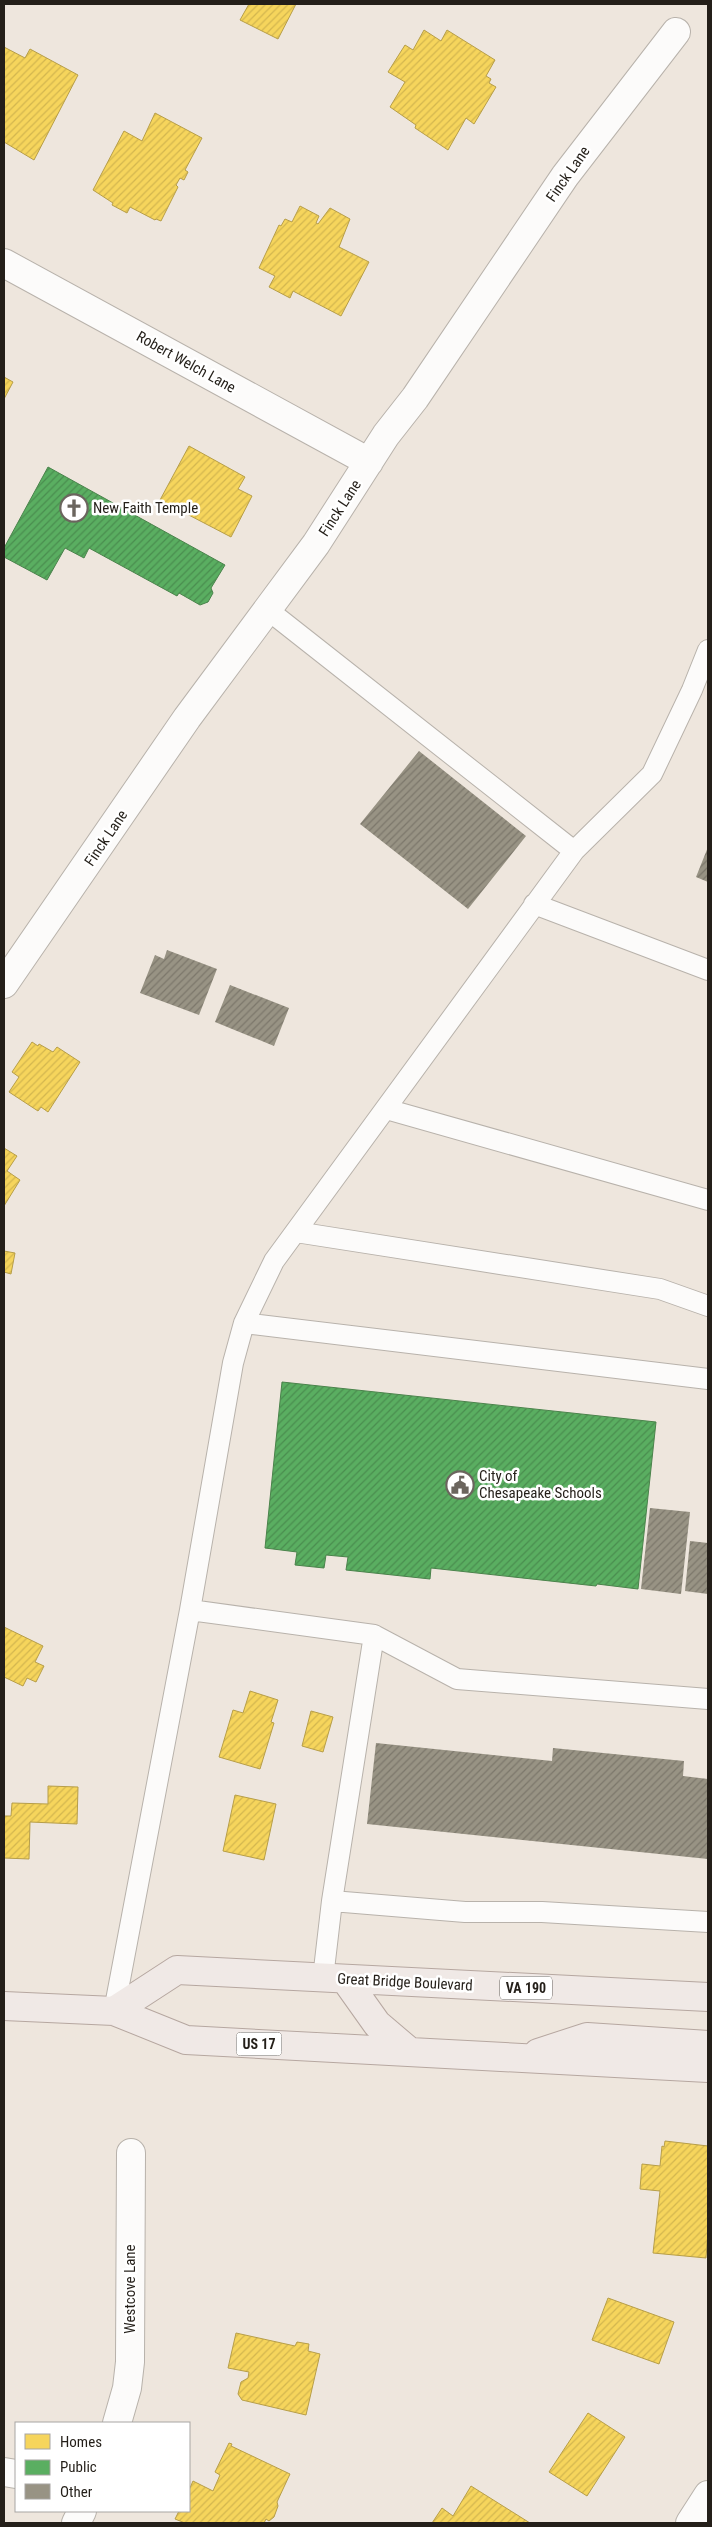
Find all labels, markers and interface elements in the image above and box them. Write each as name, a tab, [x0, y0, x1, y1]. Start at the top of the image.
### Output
street label: Finck Lane	[542, 143, 594, 205]
street label: Robert Welch Lane	[133, 327, 239, 397]
street label: Finck Lane	[315, 476, 365, 540]
church icon: New Faith Temple	[59, 493, 89, 523]
place label: New Faith Temple	[93, 499, 198, 517]
street label: Finck Lane	[81, 807, 131, 869]
place label: City of Chesapeake Schools	[479, 1467, 602, 1502]
public building icon: City of Chesapeake Schools	[445, 1470, 475, 1500]
street label: Great Bridge Boulevard	[337, 1969, 473, 1995]
road number: VA 190	[500, 1976, 552, 2000]
road number: US 17	[236, 2032, 282, 2056]
street label: Westcove Lane	[121, 2244, 139, 2334]
legend	[15, 2422, 190, 2512]
text: Homes	[60, 2433, 102, 2451]
text: Public	[60, 2458, 97, 2476]
text: Other	[60, 2483, 93, 2501]

